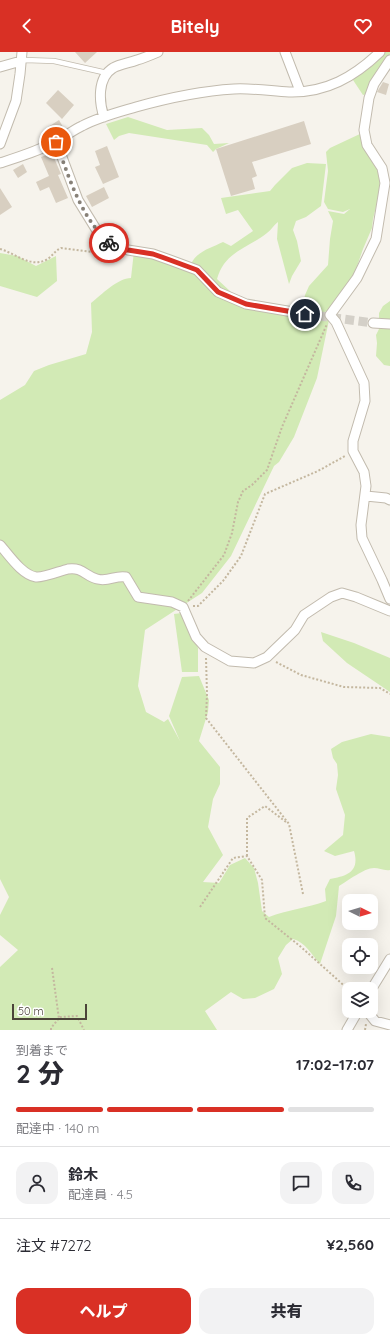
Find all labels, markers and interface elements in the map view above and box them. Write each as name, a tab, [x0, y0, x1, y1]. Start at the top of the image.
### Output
icon: back	[16, 15, 38, 37]
text: Bitely	[170, 15, 220, 38]
icon: heart	[352, 15, 374, 37]
pin	[39, 125, 73, 159]
icon: bag	[45, 131, 67, 153]
courier	[89, 223, 129, 263]
icon: bike	[98, 232, 120, 254]
pin	[288, 297, 322, 331]
icon: home	[294, 303, 316, 325]
north arrow	[342, 894, 378, 930]
map controls	[342, 894, 378, 1018]
button: locate	[342, 938, 378, 974]
button: layers	[342, 982, 378, 1018]
scale bar	[12, 1002, 87, 1021]
text: 50 m	[18, 1004, 44, 1018]
text: 到着まで	[16, 1042, 68, 1058]
text: 17:02–17:07	[296, 1055, 374, 1074]
text: 2 分	[16, 1057, 64, 1090]
text: 配達中 · 140 m	[16, 1120, 99, 1136]
button: person	[16, 1162, 58, 1204]
button: chat	[280, 1162, 322, 1204]
button: phone	[332, 1162, 374, 1204]
text: 鈴木	[68, 1165, 98, 1184]
text: 配達員 · 4.5	[68, 1186, 133, 1202]
text: ¥2,560	[326, 1235, 374, 1254]
text: 注文 #7272	[16, 1236, 92, 1255]
button: ヘルプ	[16, 1288, 191, 1334]
button: 共有	[199, 1288, 374, 1334]

